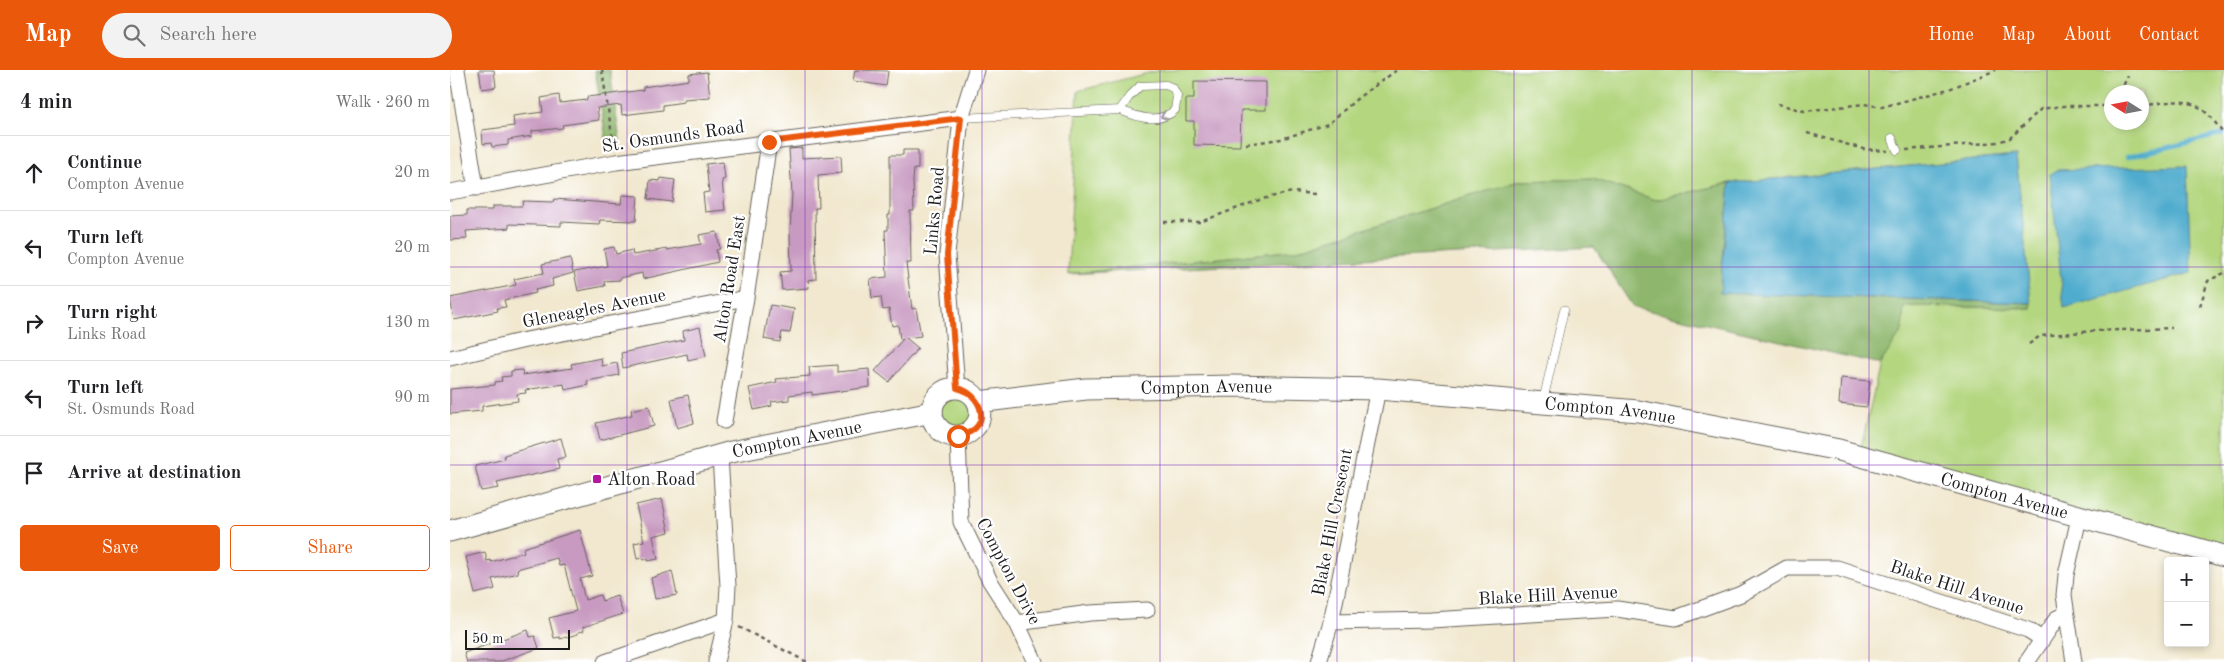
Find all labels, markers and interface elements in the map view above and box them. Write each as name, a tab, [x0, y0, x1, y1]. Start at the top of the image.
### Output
search box	[102, 13, 452, 58]
icon: search	[120, 21, 148, 49]
text: Map	[25, 23, 72, 47]
text: Search here	[160, 26, 257, 45]
text: Home	[1928, 26, 1974, 44]
text: Map	[2002, 26, 2035, 44]
text: About	[2063, 26, 2111, 44]
text: Contact	[2139, 26, 2199, 44]
north arrow	[2104, 85, 2149, 130]
text: 4 min	[20, 92, 73, 113]
text: Walk · 260 m	[335, 95, 430, 111]
one-way arrow	[1160, 110, 1169, 120]
street label: St. Osmunds Road	[601, 118, 746, 156]
route end	[758, 131, 781, 154]
text: Continue	[67, 154, 142, 173]
icon: ahead	[20, 159, 48, 187]
text: 20 m	[394, 165, 430, 181]
street label: Links Road	[922, 166, 948, 256]
text: Compton Avenue	[67, 177, 184, 193]
street label: Alton Road East	[711, 214, 749, 344]
text: Turn left	[67, 229, 144, 248]
icon: left	[20, 234, 48, 262]
text: 20 m	[394, 240, 430, 256]
text: Compton Avenue	[67, 252, 184, 268]
street label: Gleneagles Avenue	[521, 286, 668, 332]
text: Turn right	[67, 304, 157, 323]
icon: right	[20, 309, 48, 337]
text: 130 m	[385, 315, 430, 331]
text: Links Road	[67, 327, 146, 343]
street label: Compton Avenue	[1140, 378, 1272, 398]
text: Turn left	[67, 379, 144, 398]
icon: left	[20, 384, 48, 412]
text: 90 m	[394, 390, 430, 406]
street label: Compton Avenue	[1544, 395, 1677, 428]
text: St. Osmunds Road	[67, 402, 195, 418]
street label: Compton Avenue	[731, 418, 863, 462]
route start	[947, 425, 970, 448]
street label: Blake Hill Crescent	[1310, 447, 1356, 598]
icon: arrive	[20, 459, 48, 487]
text: Arrive at destination	[67, 464, 241, 483]
street label: Compton Avenue	[1938, 470, 2070, 523]
place label: Alton Road	[607, 471, 696, 489]
marker: Alton Road	[591, 473, 603, 485]
street label: Compton Drive	[973, 515, 1044, 628]
button: Save	[20, 525, 220, 571]
button: Share	[230, 525, 430, 571]
map controls	[2164, 557, 2209, 647]
button: +	[2164, 557, 2209, 602]
street label: Blake Hill Avenue	[1887, 558, 2026, 618]
street label: Blake Hill Avenue	[1478, 583, 1618, 609]
button: −	[2164, 602, 2209, 647]
scale bar	[465, 627, 570, 650]
text: 50 m	[472, 632, 503, 646]

